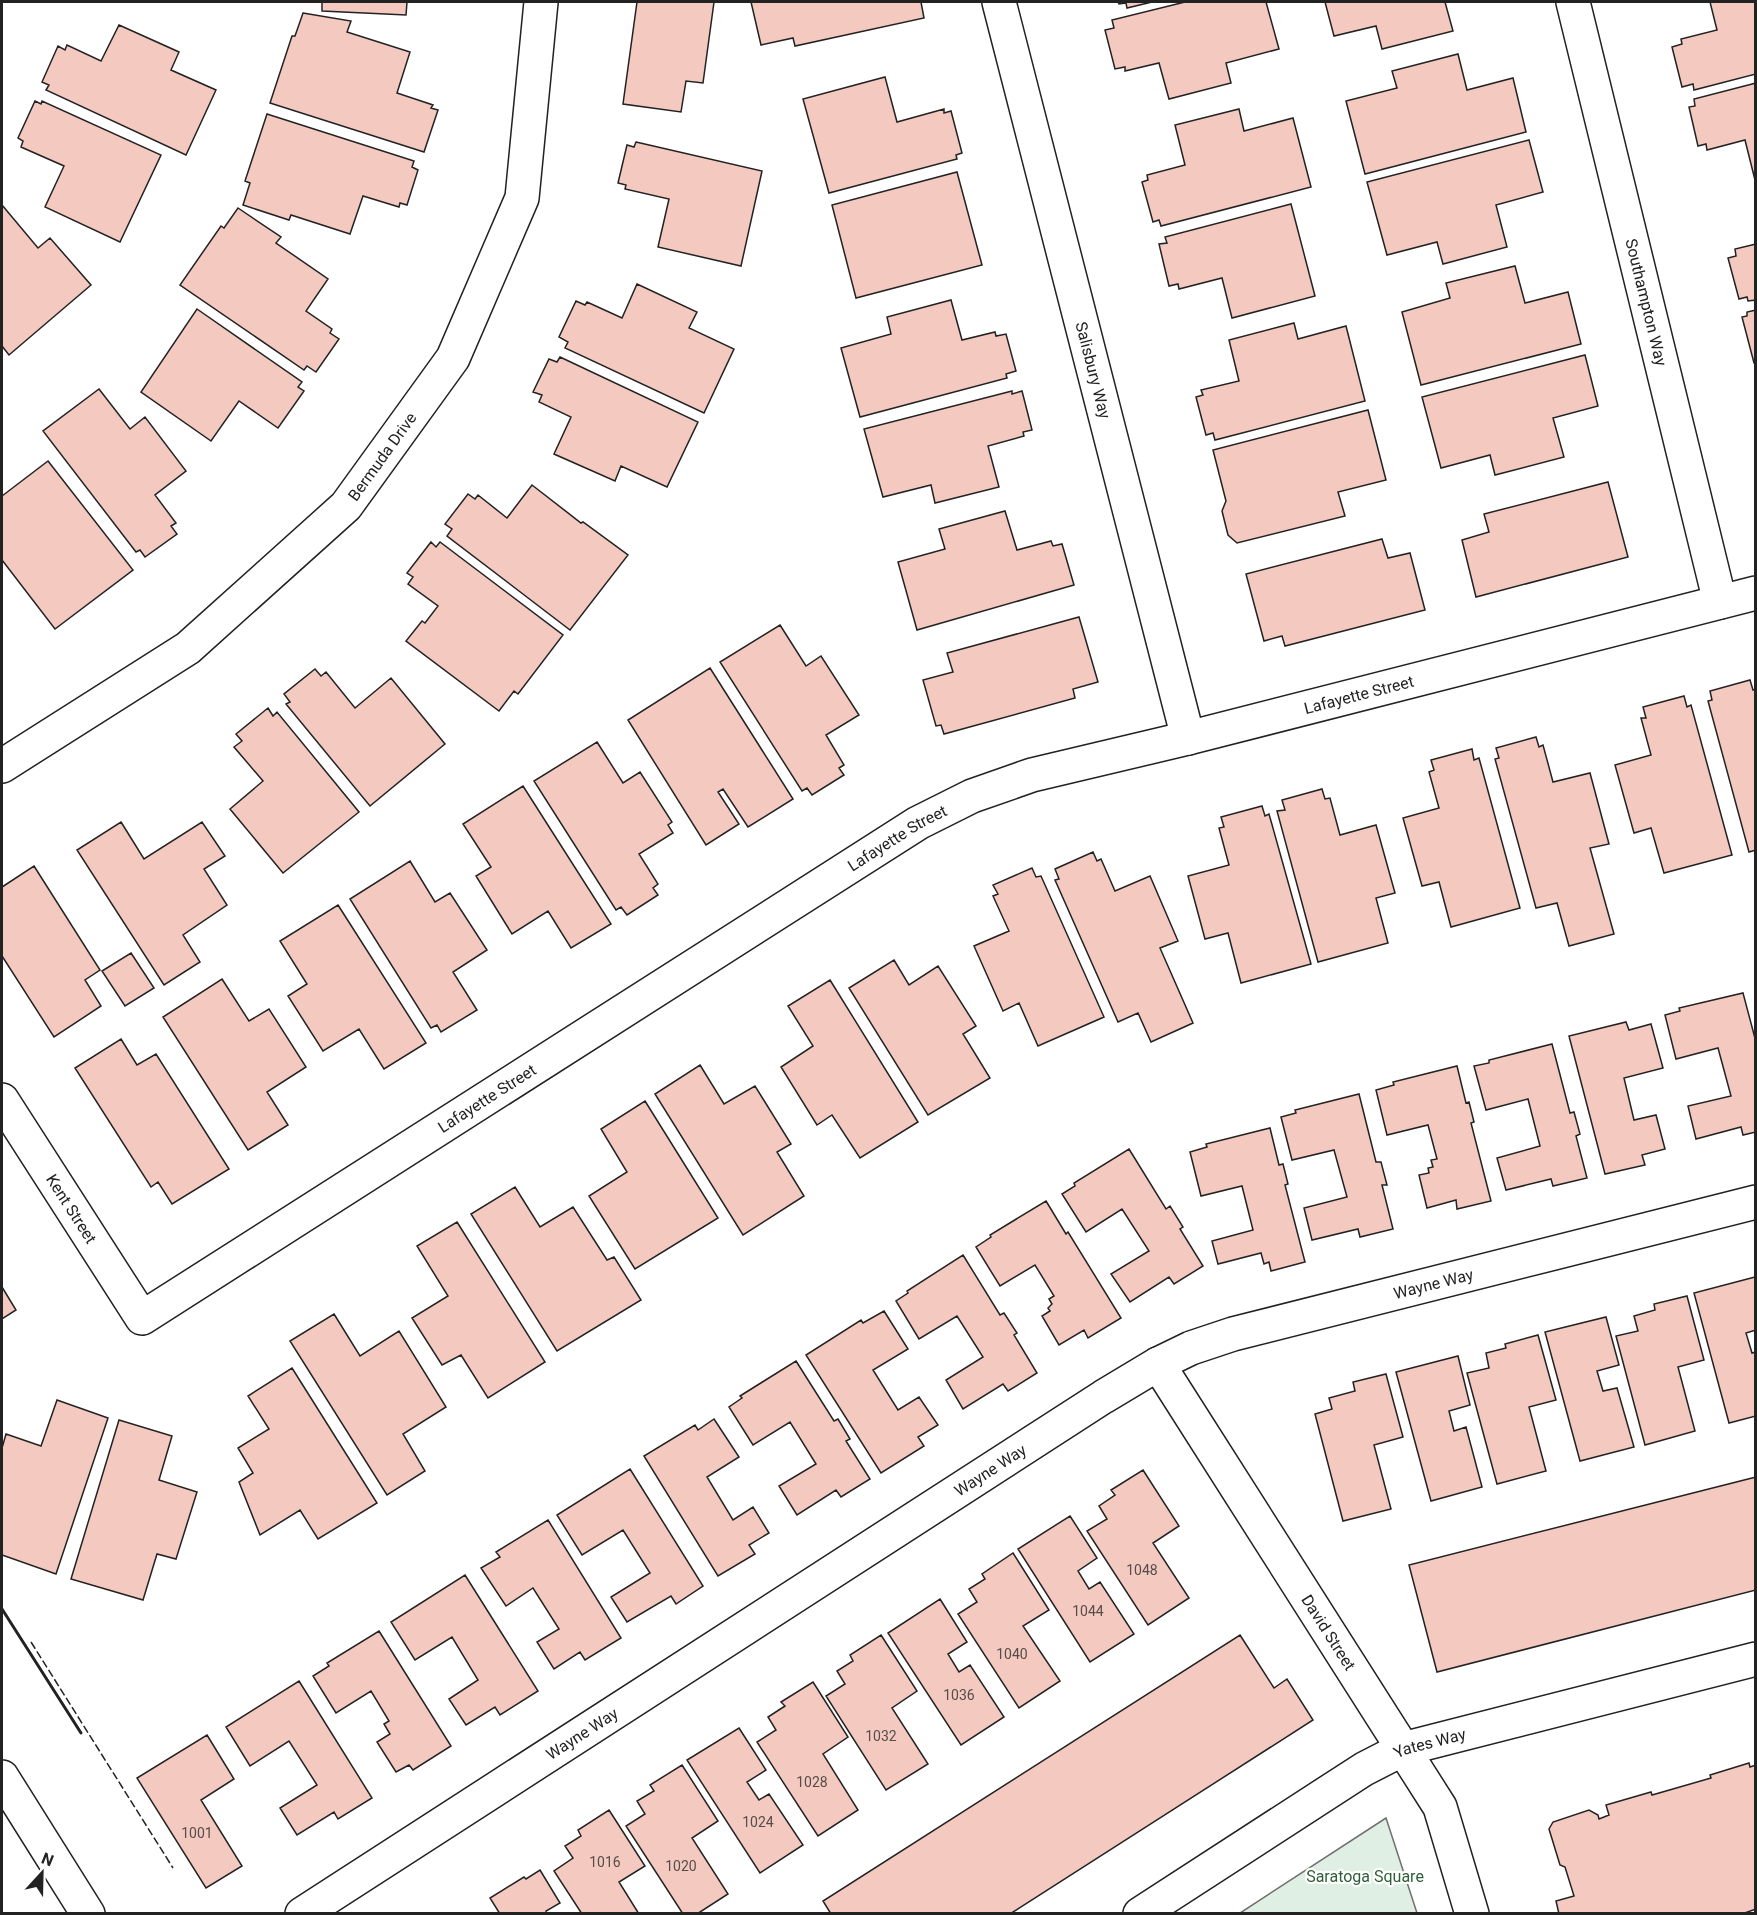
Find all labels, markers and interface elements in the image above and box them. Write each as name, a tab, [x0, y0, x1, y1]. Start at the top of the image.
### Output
street label: Southampton Way	[1621, 237, 1671, 368]
street label: Salisbury Way	[1071, 320, 1115, 421]
street label: Bermuda Drive	[344, 409, 421, 504]
street label: Lafayette Street	[1302, 672, 1416, 718]
street label: Lafayette Street	[844, 801, 950, 875]
street label: Lafayette Street	[434, 1060, 540, 1137]
street label: Kent Street	[42, 1171, 101, 1247]
street label: Wayne Way	[1392, 1265, 1476, 1303]
street label: Wayne Way	[951, 1440, 1030, 1500]
house number: 1048	[1126, 1562, 1158, 1578]
street label: David Street	[1297, 1591, 1359, 1674]
house number: 1044	[1072, 1603, 1104, 1619]
house number: 1040	[996, 1646, 1028, 1662]
house number: 1036	[943, 1687, 975, 1703]
street label: Wayne Way	[543, 1704, 622, 1764]
street label: Yates Way	[1390, 1724, 1468, 1762]
house number: 1032	[865, 1728, 897, 1744]
house number: 1028	[796, 1774, 828, 1790]
house number: 1024	[742, 1814, 774, 1830]
house number: 1001	[181, 1825, 213, 1841]
north arrow	[12, 1843, 72, 1903]
text: N	[39, 1849, 56, 1870]
house number: 1016	[589, 1854, 621, 1870]
house number: 1020	[665, 1858, 697, 1874]
park label: Saratoga Square	[1306, 1867, 1424, 1886]

